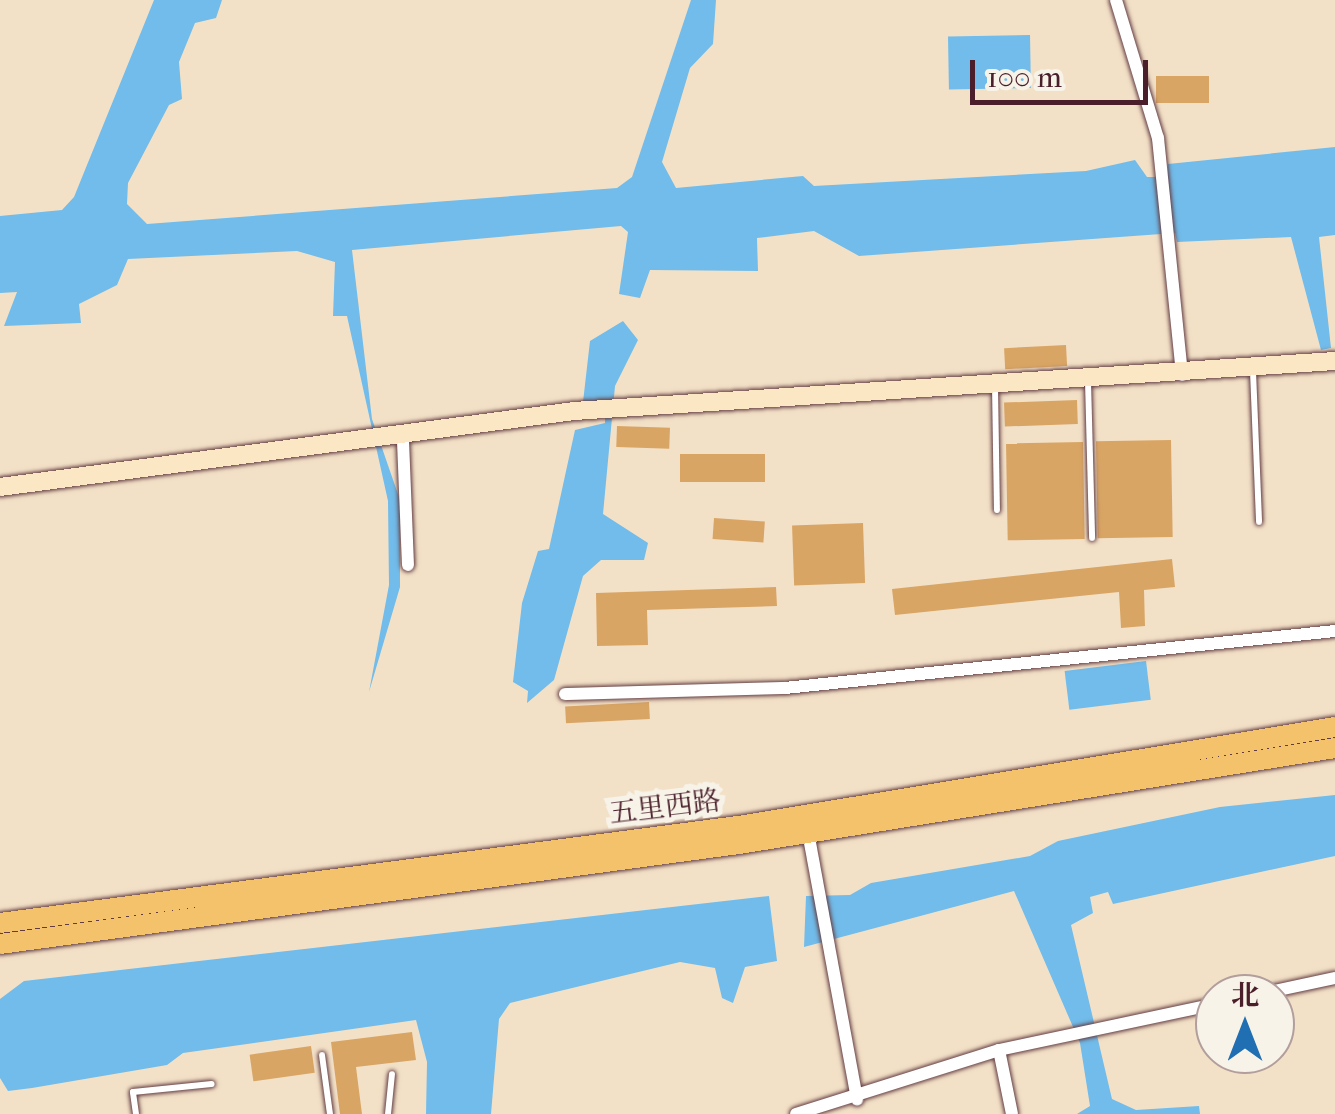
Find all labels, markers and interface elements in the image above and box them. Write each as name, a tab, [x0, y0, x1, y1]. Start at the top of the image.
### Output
scale bar	[975, 40, 1152, 102]
text: 100 m	[987, 60, 1062, 95]
street label: 五里西路	[607, 784, 723, 830]
north arrow	[1195, 974, 1295, 1074]
text: 北	[1231, 979, 1259, 1012]

